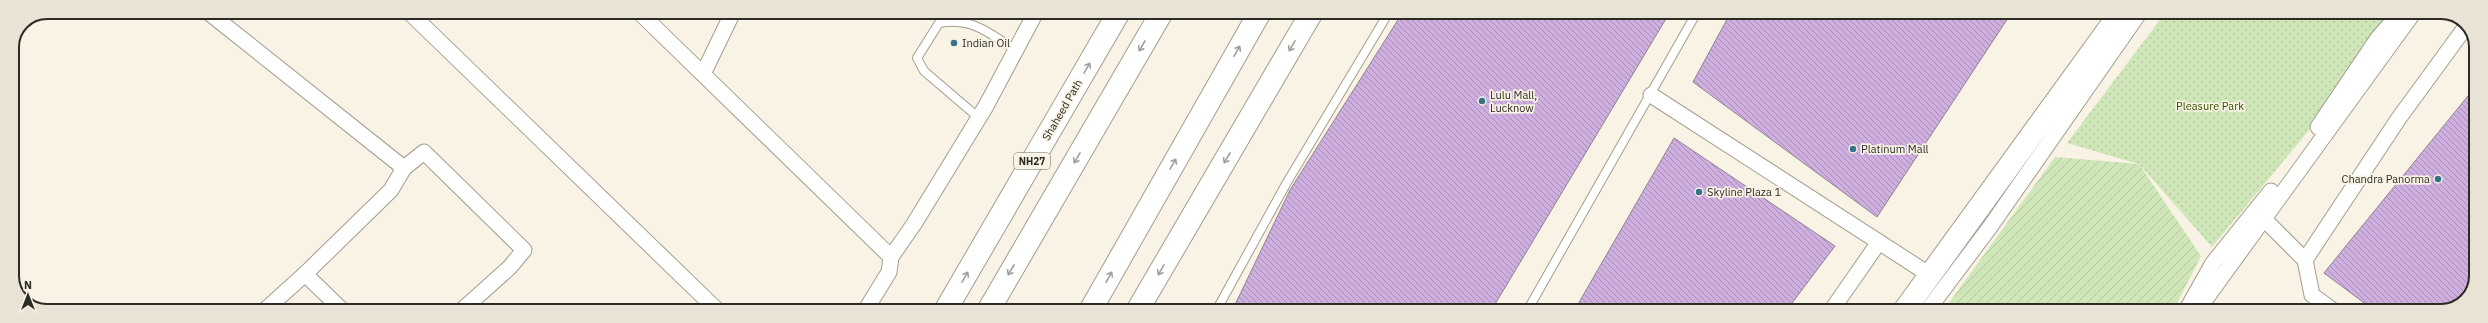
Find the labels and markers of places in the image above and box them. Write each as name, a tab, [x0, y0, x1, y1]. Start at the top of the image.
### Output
place label: Indian Oil	[962, 36, 1010, 50]
marker: Indian Oil	[949, 38, 959, 48]
place label: Lulu Mall, Lucknow	[1490, 88, 1537, 115]
marker: Lulu Mall, Lucknow	[1477, 96, 1487, 106]
place label: Platinum Mall	[1861, 142, 1929, 156]
marker: Platinum Mall	[1848, 144, 1858, 154]
place label: Chandra Panorma	[2342, 172, 2430, 186]
marker: Chandra Panorma	[2433, 174, 2443, 184]
place label: Skyline Plaza 1	[1707, 185, 1781, 199]
marker: Skyline Plaza 1	[1694, 187, 1704, 197]

